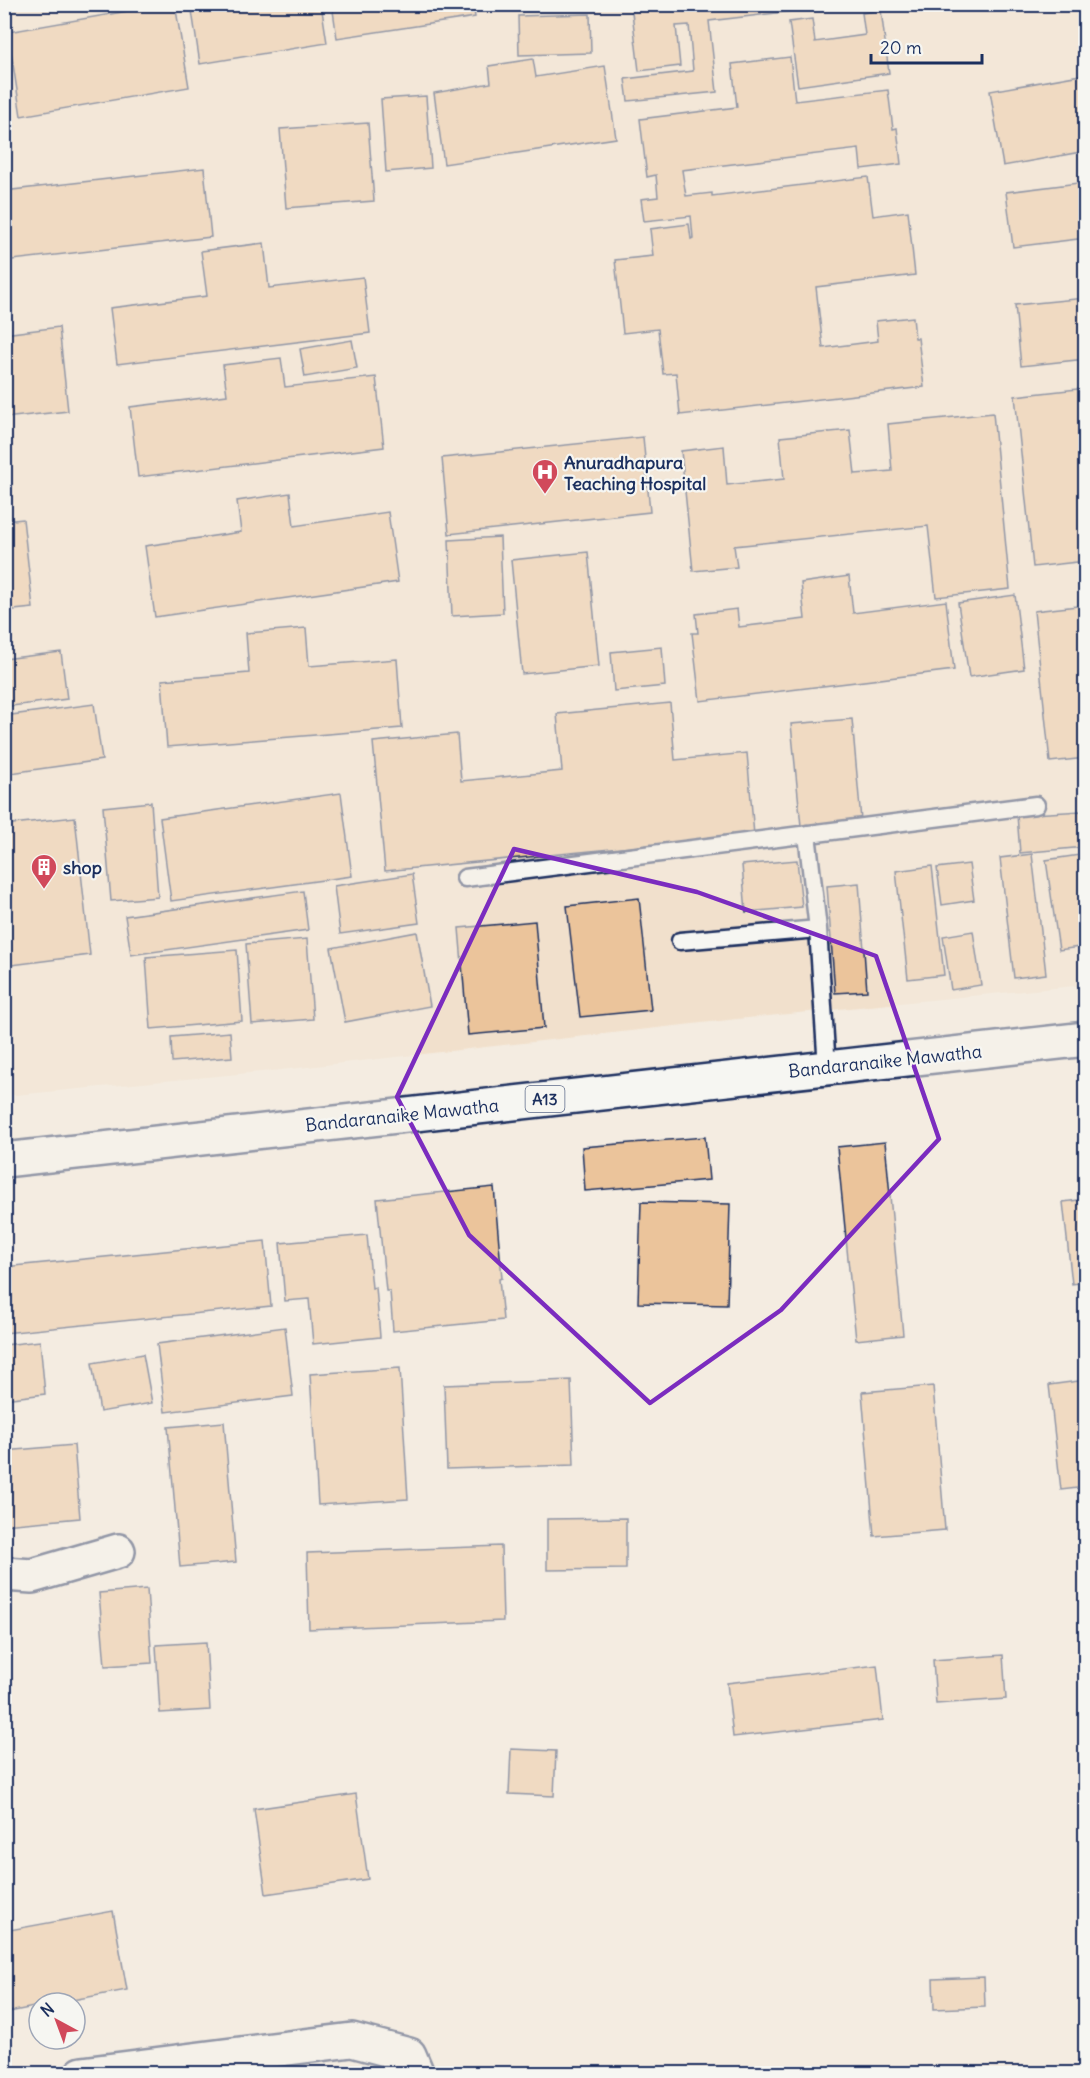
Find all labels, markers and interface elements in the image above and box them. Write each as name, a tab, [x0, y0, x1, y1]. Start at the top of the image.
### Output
scale bar	[871, 27, 982, 65]
text: 20 m	[880, 36, 922, 59]
place label: Anuradhapura Teaching Hospital	[564, 451, 706, 495]
hospital icon: Anuradhapura Teaching Hospital	[530, 457, 560, 495]
building icon: shop	[29, 852, 59, 890]
place label: shop	[63, 856, 102, 879]
street label: Bandaranaike Mawatha	[787, 1039, 983, 1083]
road number: A13	[526, 1086, 564, 1112]
street label: Bandaranaike Mawatha	[304, 1093, 500, 1137]
north arrow	[27, 1991, 87, 2051]
text: N	[36, 1999, 58, 2021]

